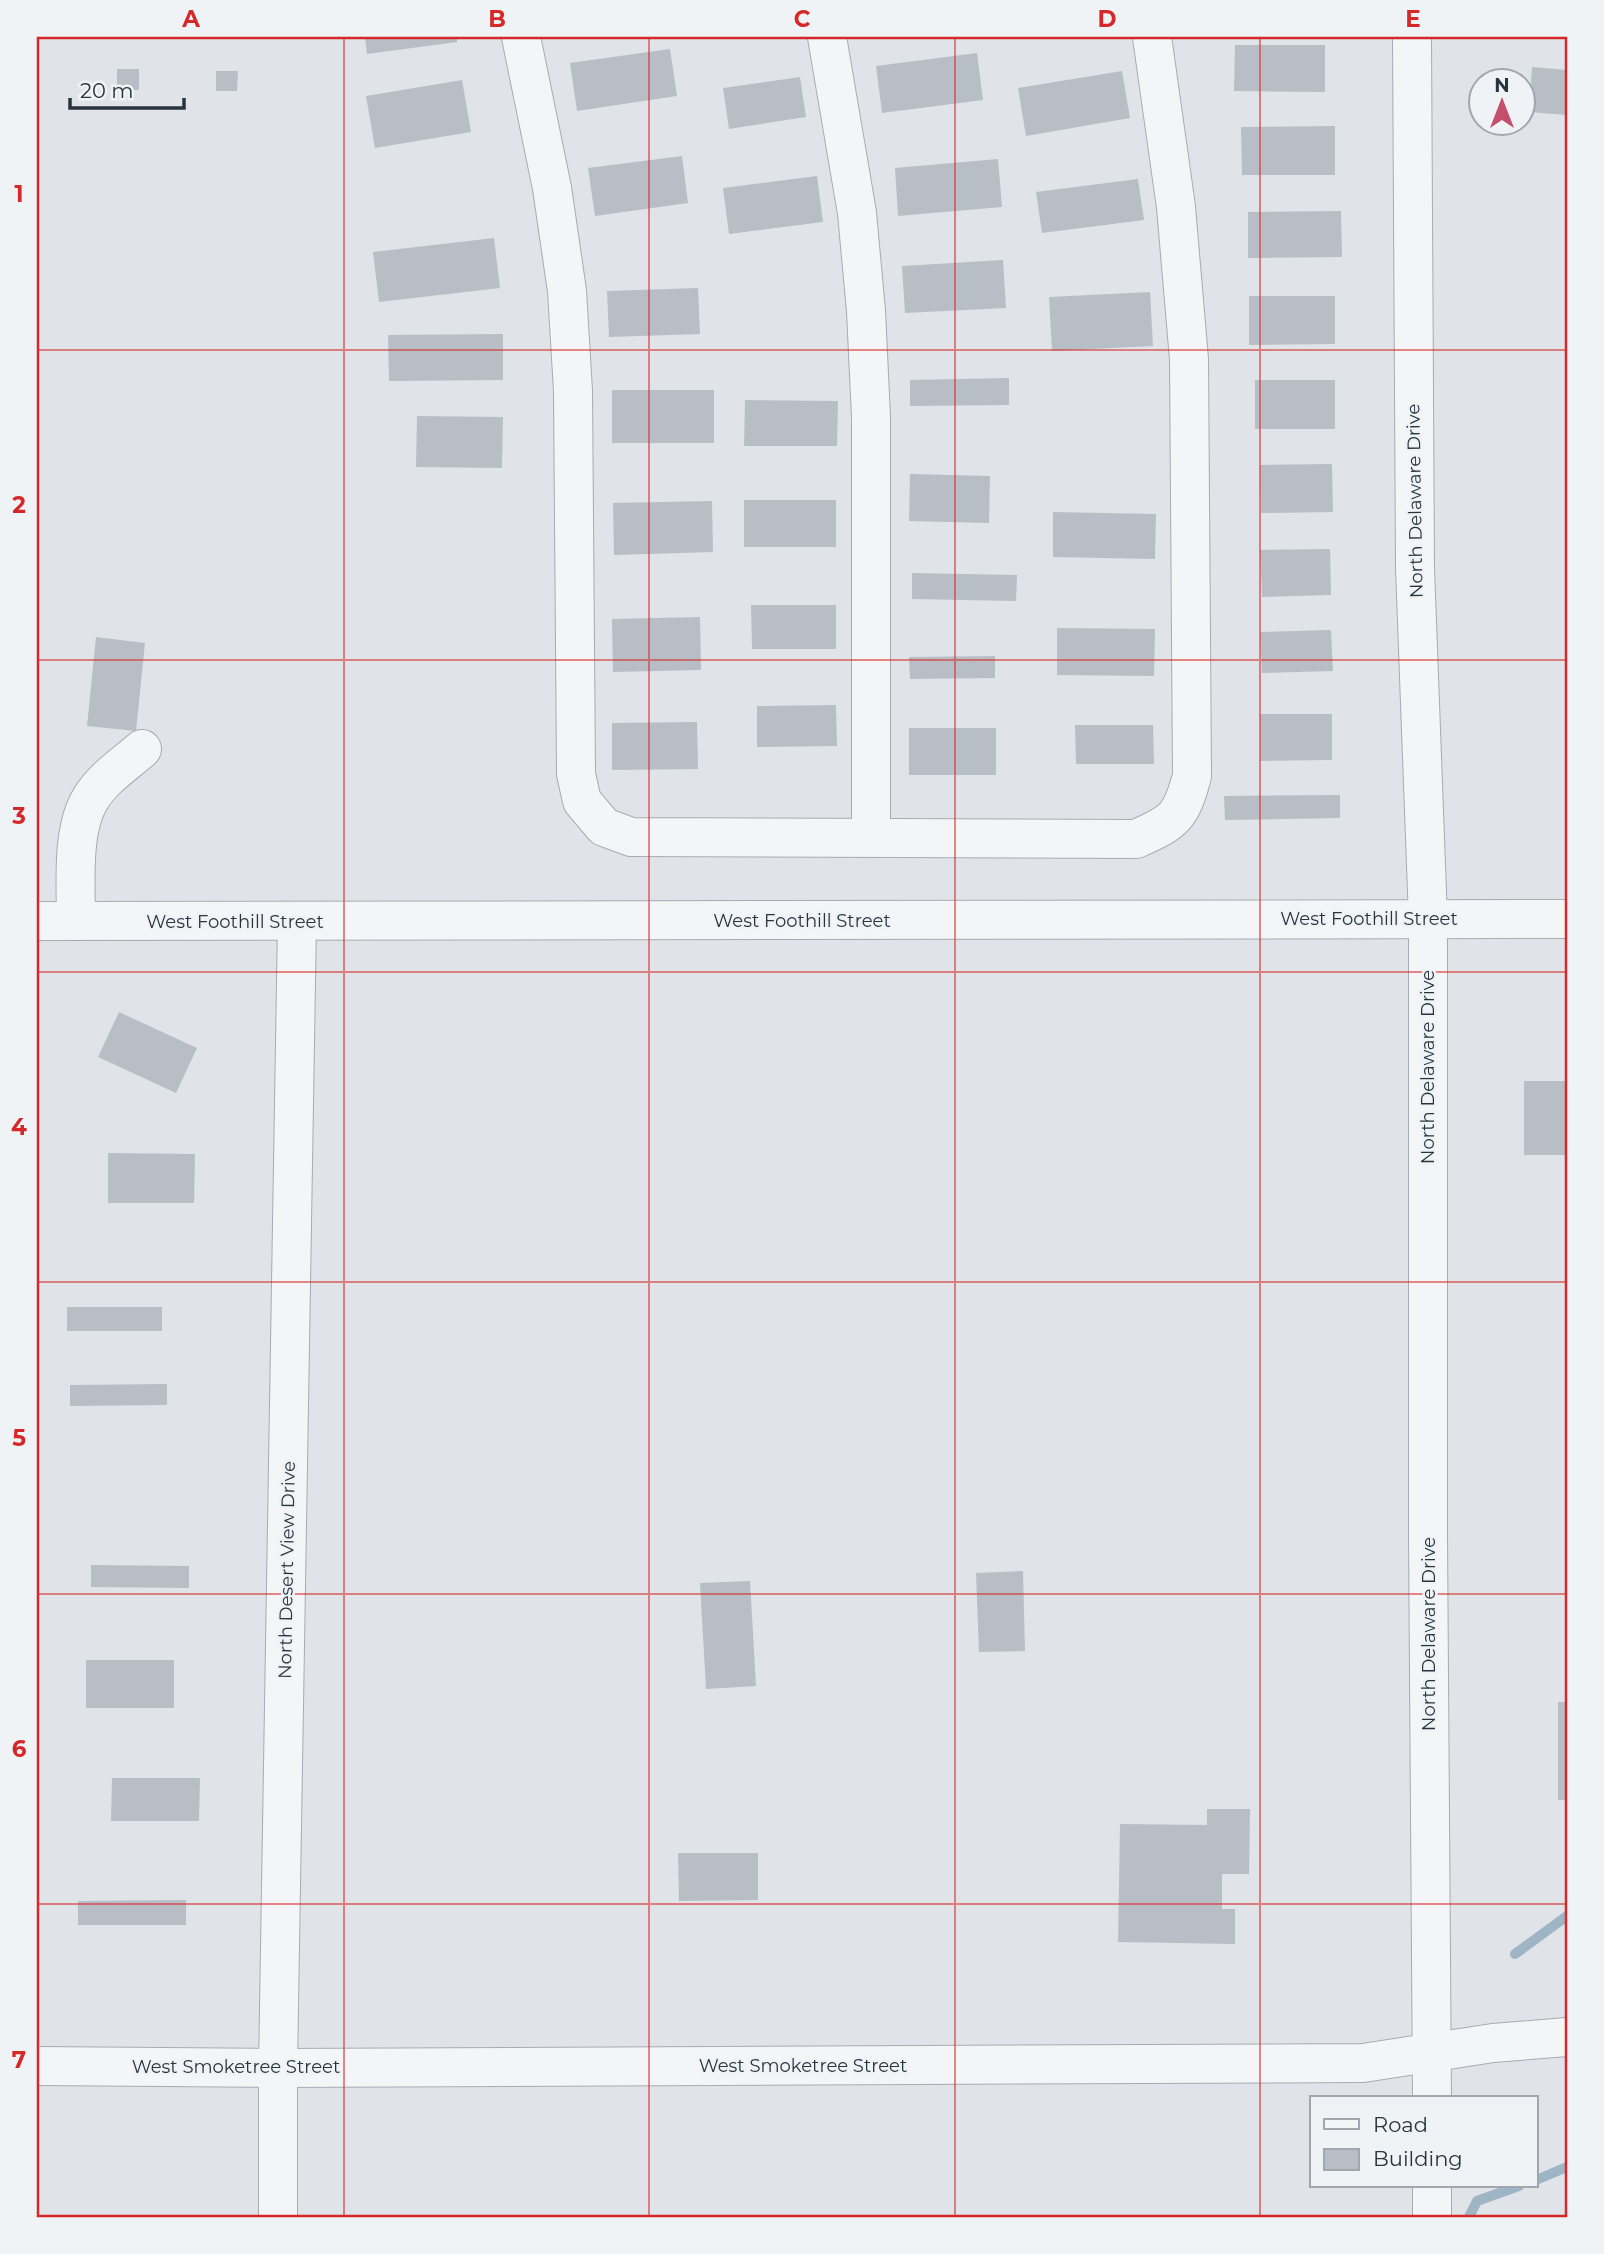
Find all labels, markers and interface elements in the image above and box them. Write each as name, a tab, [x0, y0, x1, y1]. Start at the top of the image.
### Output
text: A	[181, 5, 200, 33]
text: B	[488, 5, 506, 33]
text: C	[794, 5, 811, 33]
text: D	[1098, 5, 1117, 33]
text: E	[1405, 5, 1421, 33]
scale bar	[70, 66, 184, 110]
north arrow	[1468, 66, 1538, 136]
text: N	[1494, 74, 1510, 97]
text: 20 m	[80, 78, 134, 103]
text: 1	[14, 180, 24, 208]
street label: North Delaware Drive	[1402, 403, 1428, 598]
text: 2	[12, 491, 26, 519]
text: 3	[11, 802, 26, 830]
street label: West Foothill Street	[1280, 908, 1458, 930]
street label: West Foothill Street	[713, 910, 891, 932]
street label: West Foothill Street	[146, 911, 324, 933]
street label: North Delaware Drive	[1417, 970, 1439, 1164]
text: 4	[11, 1113, 27, 1141]
text: 5	[12, 1424, 26, 1452]
street label: North Desert View Drive	[274, 1461, 300, 1679]
street label: North Delaware Drive	[1418, 1537, 1440, 1731]
text: 6	[12, 1735, 27, 1763]
text: 7	[12, 2046, 26, 2074]
street label: West Smoketree Street	[699, 2055, 907, 2077]
street label: West Smoketree Street	[132, 2056, 340, 2078]
legend	[1310, 2096, 1538, 2188]
text: Road	[1373, 2112, 1428, 2137]
text: Building	[1373, 2146, 1463, 2171]

